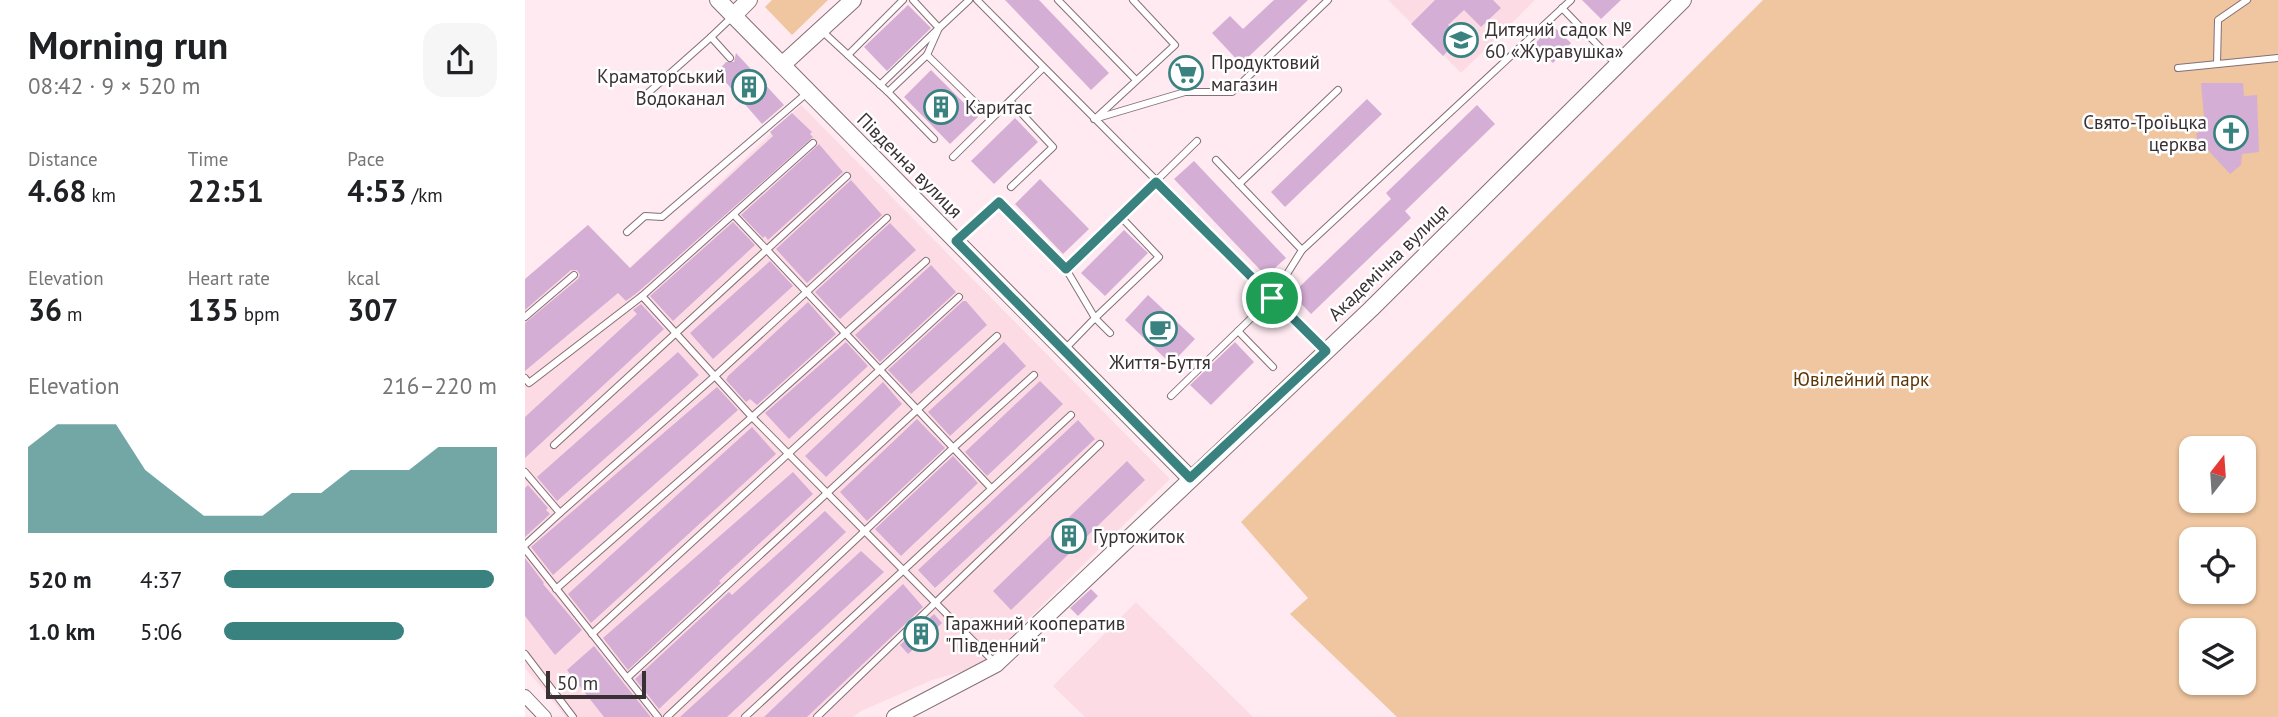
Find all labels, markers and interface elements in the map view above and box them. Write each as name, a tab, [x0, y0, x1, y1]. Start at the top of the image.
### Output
place label: Дитячий садок № 60 «Журавушка»	[1485, 17, 1632, 63]
text: Morning run	[28, 20, 228, 69]
school or university icon: Дитячий садок № 60 «Журавушка»	[1442, 21, 1480, 59]
button: share	[423, 23, 497, 97]
place label: Продуктовий магазин	[1211, 50, 1320, 96]
supermarket icon: Продуктовий магазин	[1167, 54, 1205, 92]
place label: Краматорський Водоканал	[597, 64, 725, 110]
building icon: Краматорський Водоканал	[730, 68, 768, 106]
text: 08:42 · 9 × 520 m	[28, 71, 200, 100]
building icon: Каритас	[922, 88, 960, 126]
place label: Каритас	[965, 95, 1032, 119]
street label: Південна вулиця	[852, 107, 968, 223]
place label: Свято-Троїьцка церква	[2083, 110, 2207, 156]
church icon: Свято-Троїьцка церква	[2212, 114, 2250, 152]
text: Distance	[28, 147, 98, 171]
text: Time	[188, 147, 228, 171]
text: Pace	[347, 147, 385, 171]
text: 4.68	[28, 171, 86, 210]
text: 22:51	[188, 171, 264, 210]
text: 4:53	[347, 171, 406, 210]
text: km	[86, 183, 116, 207]
text: /km	[406, 183, 443, 207]
street label: Академічна вулиця	[1323, 198, 1453, 326]
text: Elevation	[28, 266, 104, 290]
text: Heart rate	[188, 266, 270, 290]
text: kcal	[347, 266, 380, 290]
pin	[1242, 268, 1302, 328]
icon: arrive	[1253, 279, 1291, 317]
text: 36	[28, 290, 62, 329]
text: 135	[188, 290, 239, 329]
text: 307	[347, 290, 398, 329]
text: m	[62, 302, 83, 326]
text: bpm	[239, 302, 280, 326]
cafe icon: Життя-Буття	[1141, 310, 1179, 348]
place label: Життя-Буття	[1108, 350, 1211, 374]
park label: Ювілейний парк	[1793, 367, 1929, 391]
text: Elevation	[28, 371, 120, 400]
text: 216–220 m	[382, 371, 497, 400]
north arrow	[2179, 436, 2256, 513]
map controls	[2179, 436, 2256, 695]
building icon: Гуртожиток	[1050, 517, 1088, 555]
place label: Гуртожиток	[1093, 524, 1185, 548]
button: locate	[2179, 527, 2256, 604]
text: 520 m	[28, 565, 91, 594]
text: 4:37	[140, 565, 183, 594]
place label: Гаражний кооператив "Південний"	[945, 611, 1125, 657]
building icon: Гаражний кооператив "Південний"	[902, 615, 940, 653]
text: 1.0 km	[28, 617, 95, 646]
text: 5:06	[140, 617, 183, 646]
button: layers	[2179, 618, 2256, 695]
scale bar	[546, 668, 646, 700]
text: 50 m	[557, 671, 598, 695]

